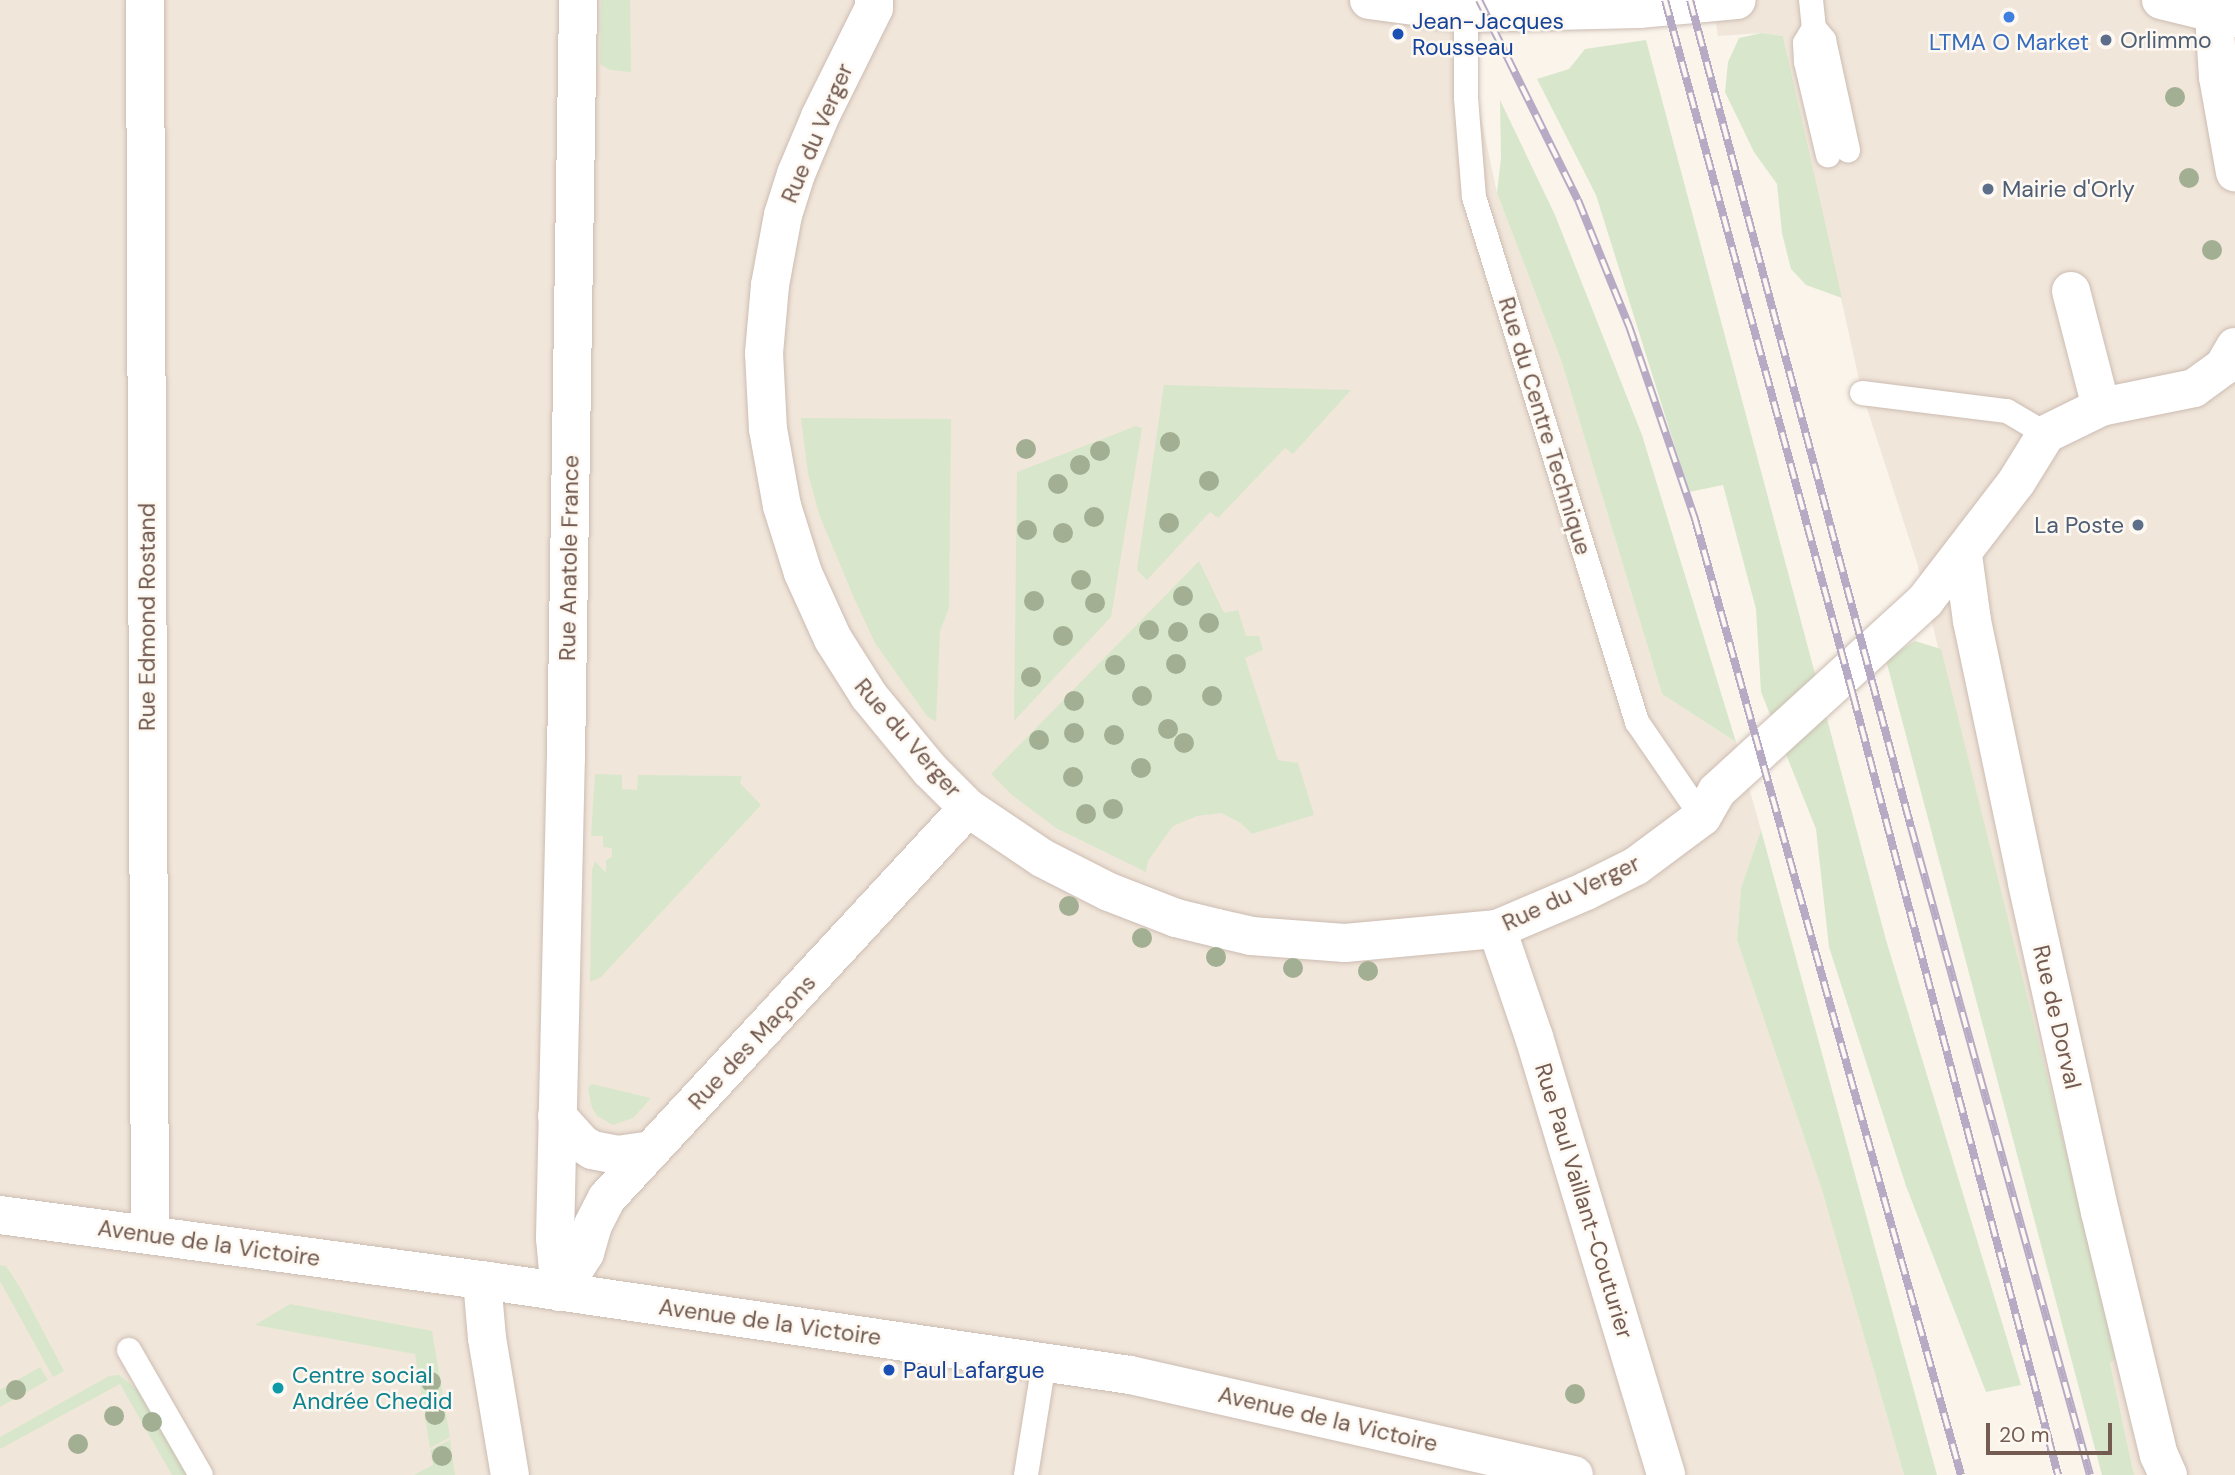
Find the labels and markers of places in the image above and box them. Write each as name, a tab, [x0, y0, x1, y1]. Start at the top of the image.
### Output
place label: Jean-Jacques Rousseau	[1412, 7, 1564, 61]
marker: LTMA O Market	[2001, 9, 2017, 25]
marker: Jean-Jacques Rousseau	[1390, 26, 1406, 42]
place label: Orlimmo	[2120, 26, 2212, 54]
place label: LTMA O Market	[1929, 28, 2089, 56]
marker: Orlimmo	[2098, 32, 2114, 48]
place label: Mairie d'Orly	[2002, 175, 2135, 203]
marker: Mairie d'Orly	[1980, 181, 1996, 197]
place label: La Poste	[2034, 511, 2124, 539]
marker: La Poste	[2130, 517, 2146, 533]
place label: Paul Lafargue	[903, 1356, 1045, 1384]
place label: Centre social Andrée Chedid	[292, 1361, 452, 1415]
marker: Paul Lafargue	[881, 1362, 897, 1378]
marker: Centre social Andrée Chedid	[270, 1380, 286, 1396]

